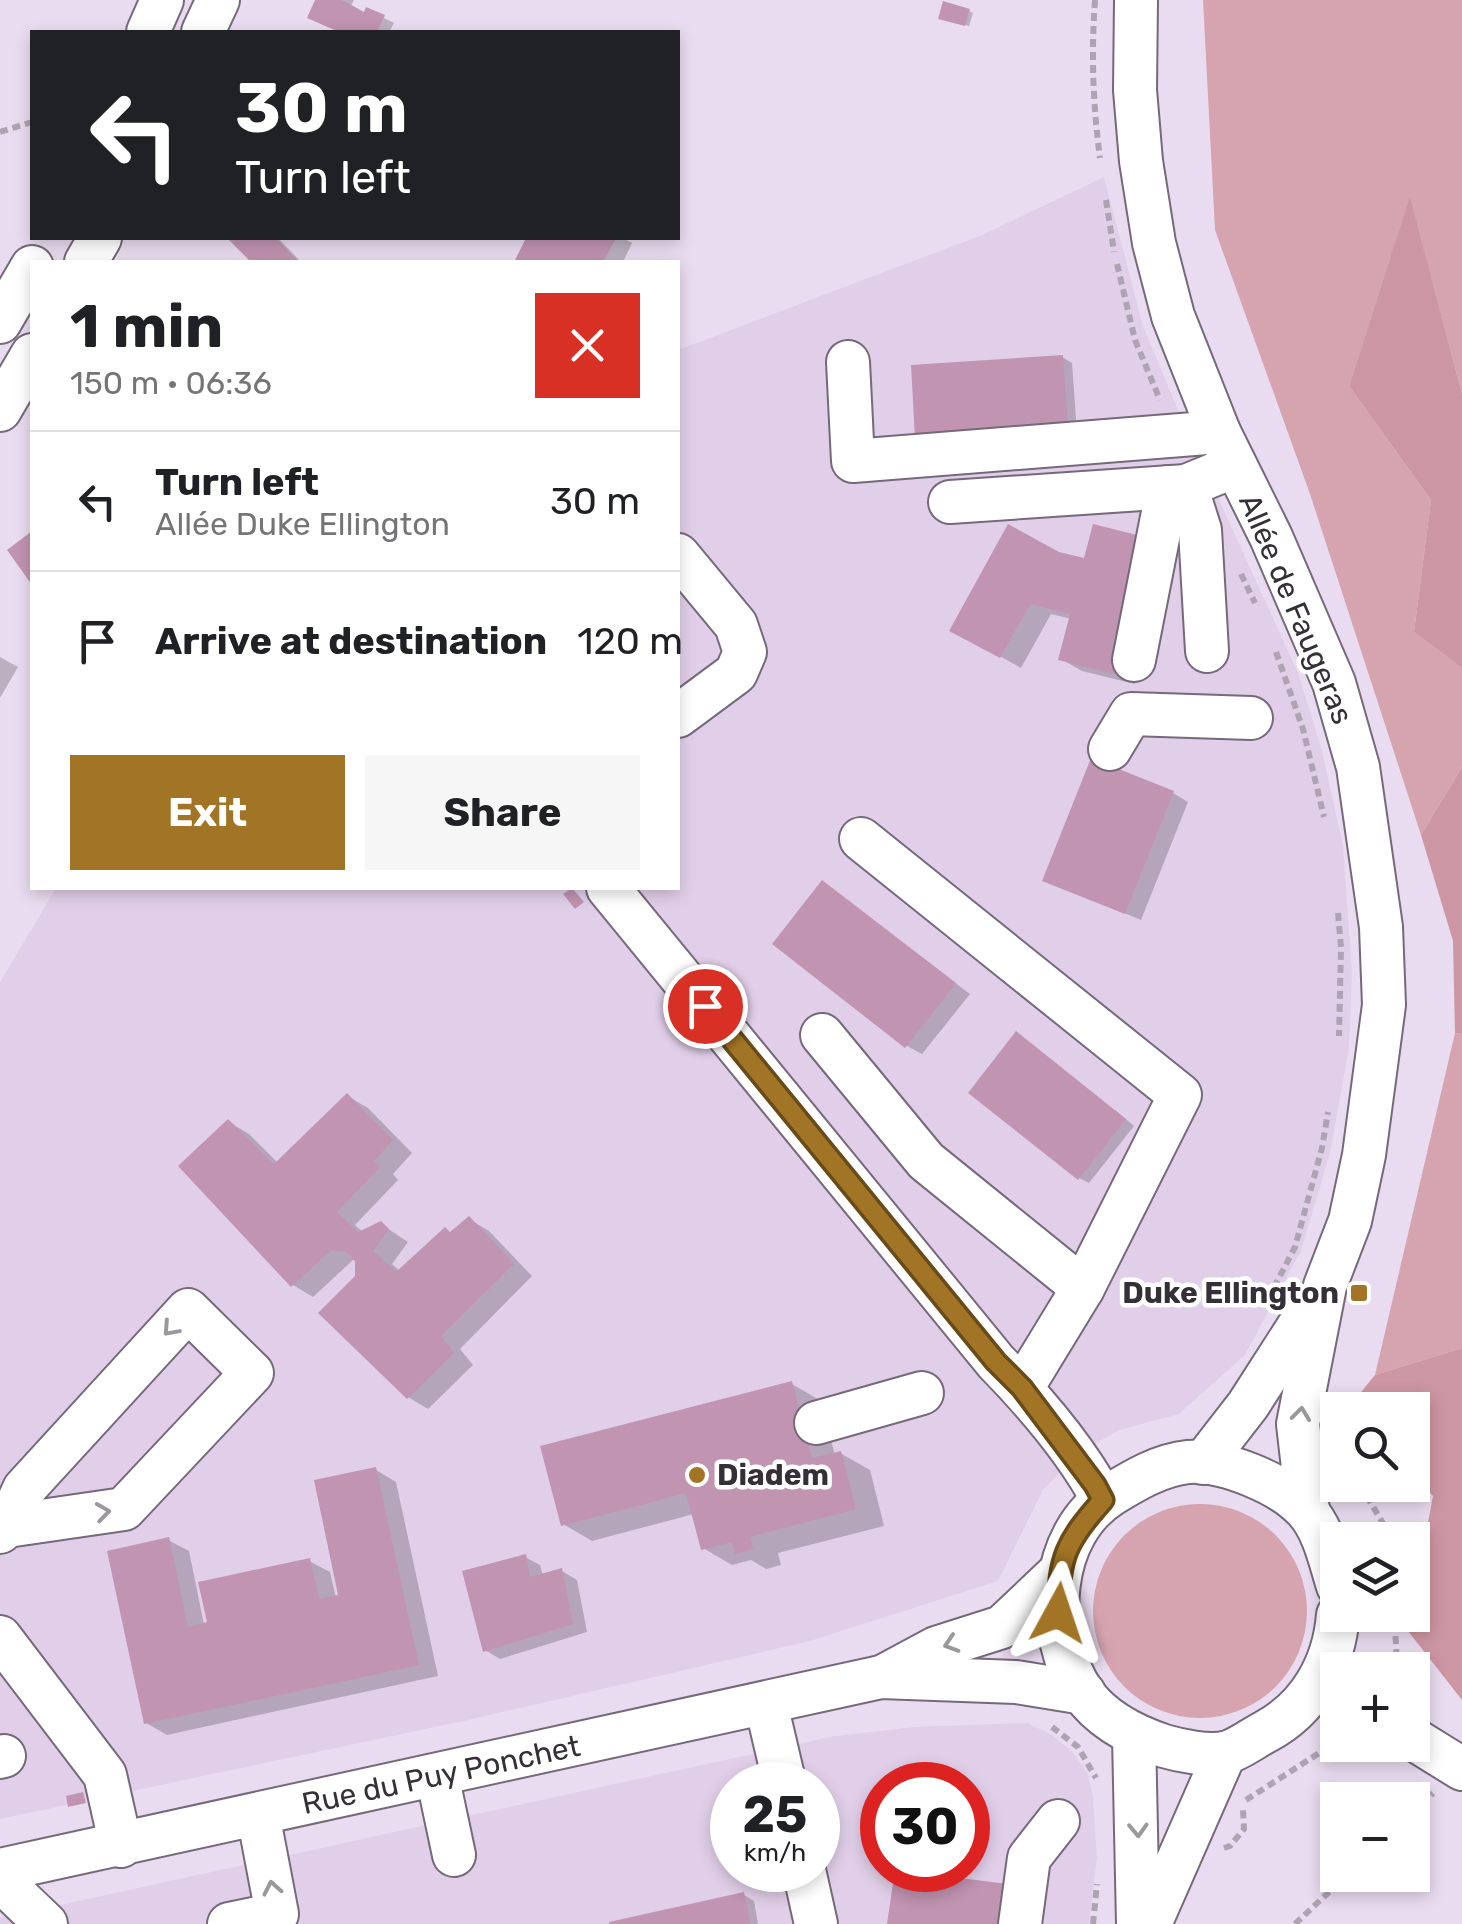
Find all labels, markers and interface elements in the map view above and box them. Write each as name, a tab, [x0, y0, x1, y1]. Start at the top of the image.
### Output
text: 30 m	[235, 67, 408, 150]
icon: left	[70, 70, 200, 200]
text: Turn left	[235, 151, 411, 204]
text: 1 min	[70, 291, 223, 362]
button: close	[535, 293, 640, 398]
text: 150 m · 06:36	[70, 364, 272, 402]
text: Turn left	[155, 459, 319, 505]
icon: left	[70, 474, 125, 529]
text: 30 m	[550, 478, 640, 524]
street label: Allée de Faugeras	[1231, 488, 1361, 730]
text: Allée Duke Ellington	[155, 505, 450, 543]
icon: arrive	[70, 614, 125, 669]
text: Arrive at destination	[155, 618, 547, 664]
text: 120 m	[577, 618, 683, 664]
button: Exit	[70, 755, 345, 870]
button: Share	[365, 755, 640, 870]
pin	[663, 964, 748, 1049]
icon: arrive	[678, 979, 733, 1034]
place label: Duke Ellington	[1122, 1275, 1339, 1311]
marker: Duke Ellington	[1348, 1282, 1370, 1304]
one-way arrow	[163, 1317, 181, 1336]
map controls	[1320, 1392, 1430, 1892]
button: search	[1320, 1392, 1430, 1502]
one-way arrow	[1290, 1406, 1311, 1422]
place label: Diadem	[717, 1457, 829, 1493]
marker: Diadem	[686, 1464, 708, 1486]
one-way arrow	[95, 1503, 112, 1524]
button: layers	[1320, 1522, 1430, 1632]
position arrow	[1006, 1561, 1110, 1665]
one-way arrow	[943, 1632, 960, 1652]
button: +	[1320, 1652, 1430, 1762]
street label: Rue du Puy Ponchet	[299, 1728, 584, 1822]
speed limit sign: 30	[860, 1762, 990, 1892]
button: −	[1320, 1782, 1430, 1892]
text: 25	[743, 1785, 807, 1845]
one-way arrow	[1127, 1823, 1148, 1839]
text: km/h	[744, 1838, 806, 1867]
one-way arrow	[263, 1880, 284, 1897]

